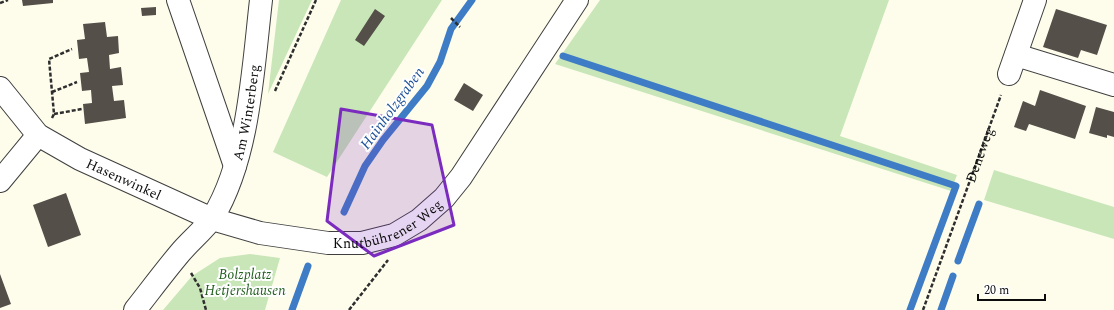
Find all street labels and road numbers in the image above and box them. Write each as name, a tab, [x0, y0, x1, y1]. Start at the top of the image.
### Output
street label: Am Winterberg	[227, 63, 265, 163]
street label: Deneweg	[960, 124, 999, 186]
street label: Hasenwinkel	[83, 153, 165, 206]
street label: Knutbührener Weg	[333, 194, 447, 254]

